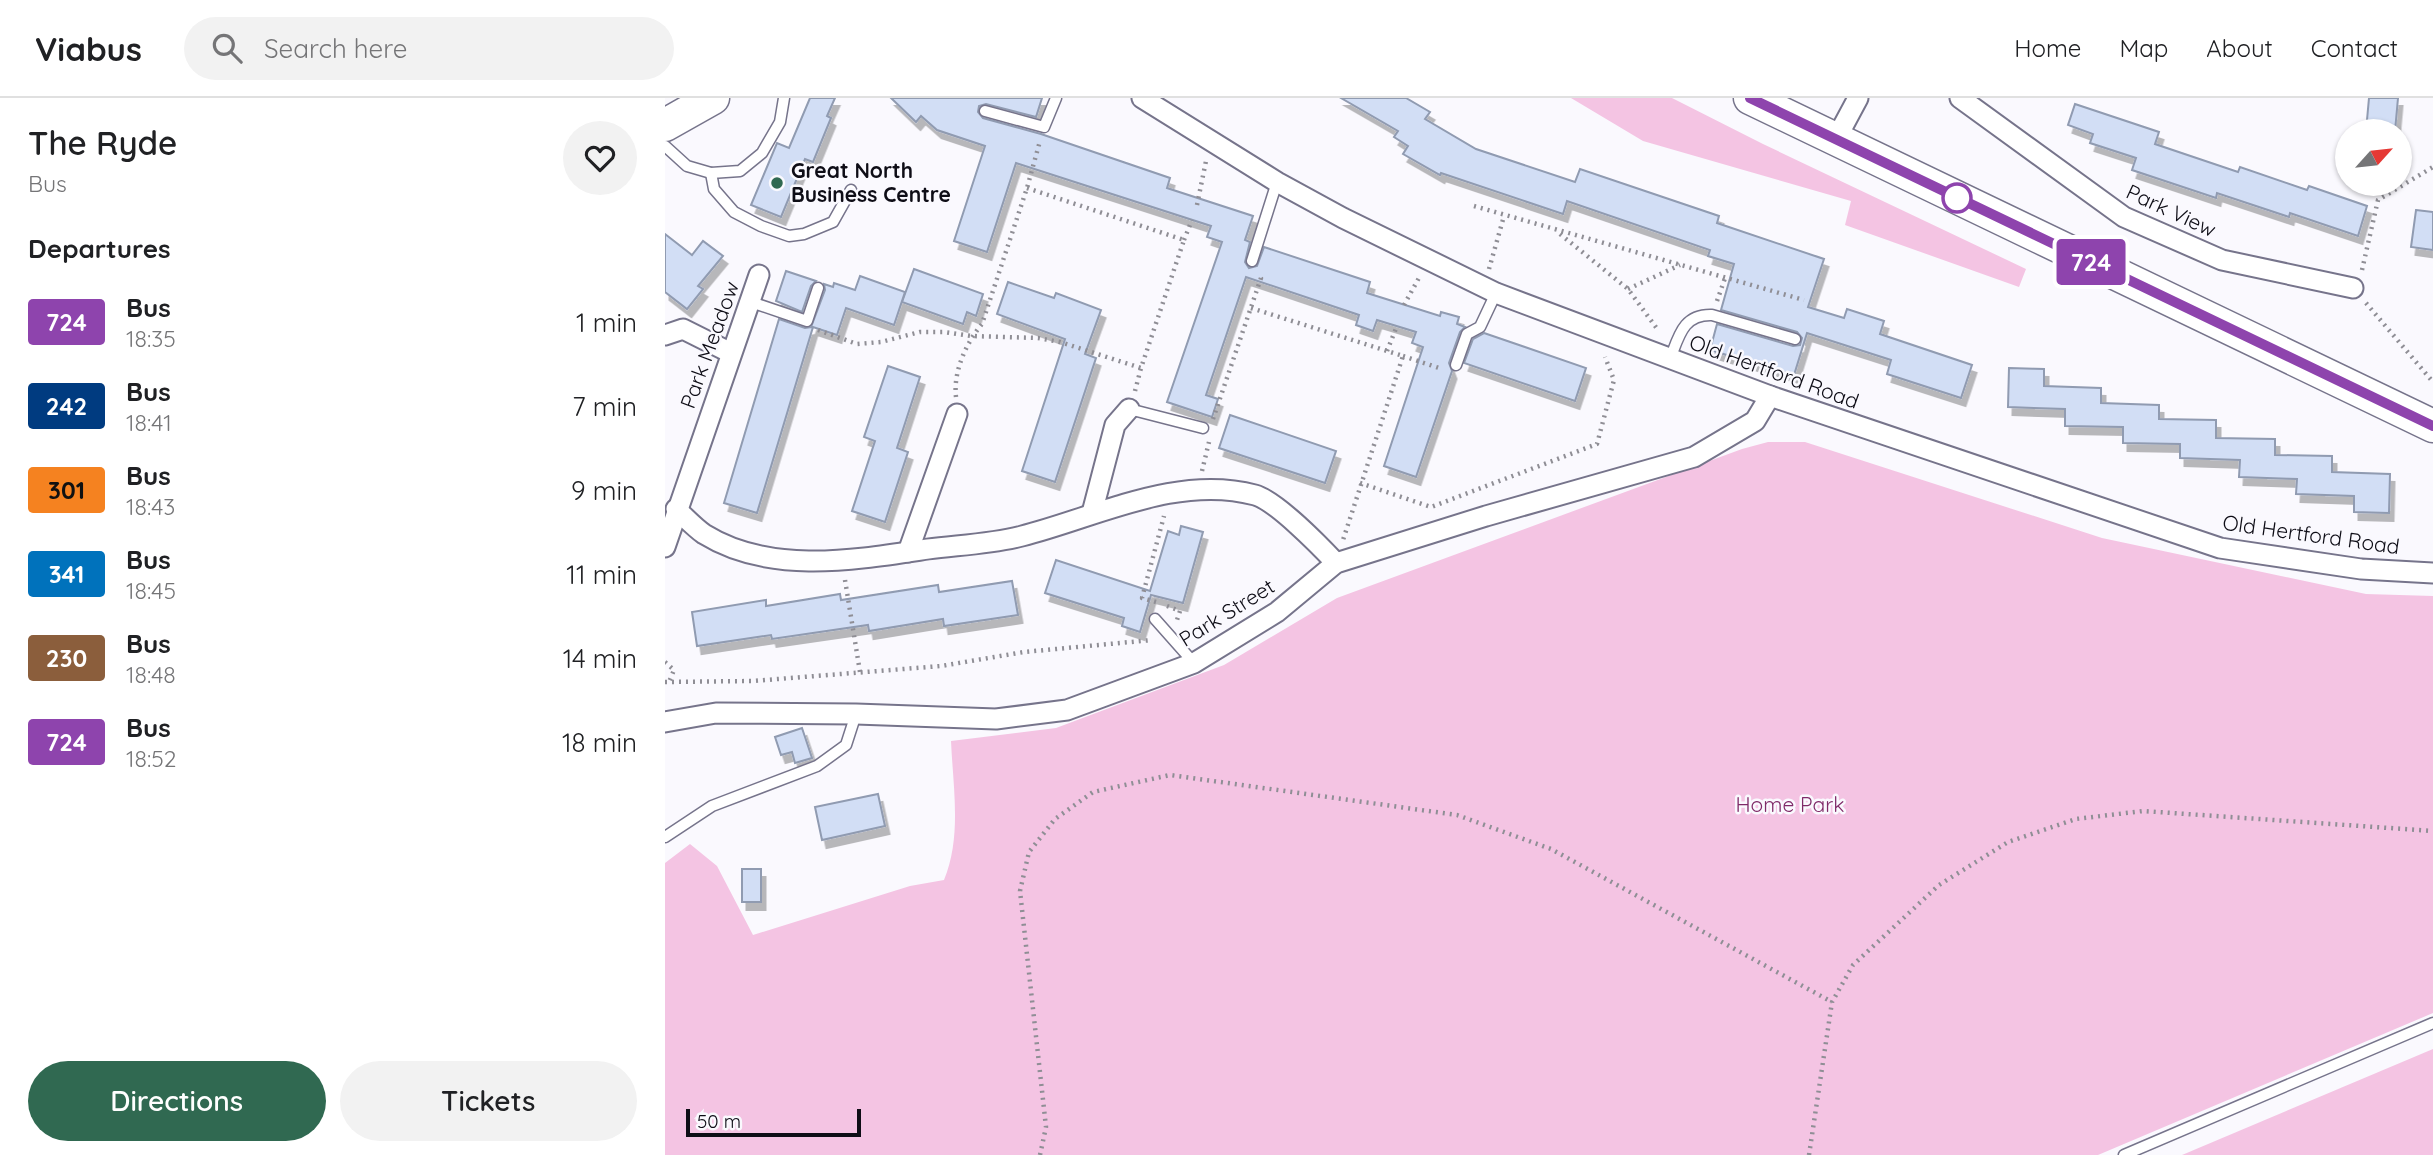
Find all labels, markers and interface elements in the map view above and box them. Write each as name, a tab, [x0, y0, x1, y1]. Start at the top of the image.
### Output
search box	[184, 17, 674, 80]
text: Viabus	[35, 28, 142, 69]
icon: search	[208, 29, 246, 67]
text: Search here	[264, 32, 407, 65]
text: Home	[2014, 33, 2081, 63]
text: Map	[2119, 33, 2168, 63]
text: About	[2206, 33, 2273, 63]
text: Contact	[2311, 33, 2398, 63]
north arrow	[2335, 119, 2411, 196]
map controls	[2335, 119, 2412, 196]
button: heart	[563, 121, 637, 195]
text: The Ryde	[28, 122, 177, 163]
place label: Great North Business Centre	[791, 157, 951, 207]
text: Bus	[28, 169, 67, 198]
marker: Great North Business Centre	[769, 175, 785, 191]
street label: Park View	[2122, 178, 2221, 242]
unlabelled marker	[1942, 183, 1972, 213]
text: Departures	[28, 232, 171, 265]
line badge: 724	[2051, 239, 2131, 285]
text: 724	[2071, 247, 2111, 277]
street label: Park Meadow	[674, 277, 744, 412]
text: Bus	[126, 291, 171, 324]
text: 1 min	[576, 306, 637, 339]
text: 724	[46, 307, 87, 337]
text: 18:35	[126, 324, 176, 353]
street label: Old Hertford Road	[1686, 328, 1863, 414]
text: Bus	[126, 375, 171, 408]
text: 7 min	[572, 390, 637, 423]
text: 242	[46, 391, 87, 421]
text: 18:41	[126, 408, 172, 437]
text: Bus	[126, 459, 171, 492]
text: 9 min	[571, 474, 637, 507]
text: 301	[48, 475, 85, 505]
text: 18:43	[126, 492, 175, 521]
street label: Old Hertford Road	[2221, 509, 2401, 559]
text: Bus	[126, 543, 171, 576]
text: 11 min	[566, 558, 637, 591]
text: 341	[49, 559, 84, 589]
street label: Park Street	[1174, 573, 1279, 652]
text: 18:45	[126, 576, 176, 605]
text: Bus	[126, 627, 171, 660]
text: 14 min	[563, 642, 637, 675]
text: 230	[46, 643, 87, 673]
text: 18:48	[126, 660, 176, 689]
text: Bus	[126, 711, 171, 744]
text: 18 min	[562, 726, 637, 759]
text: 724	[46, 727, 87, 757]
text: 18:52	[126, 744, 177, 773]
park label: Home Park	[1735, 791, 1845, 817]
button: Directions	[28, 1061, 326, 1141]
button: Tickets	[340, 1061, 637, 1141]
scale bar	[686, 1106, 861, 1138]
text: 50 m	[697, 1109, 741, 1133]

